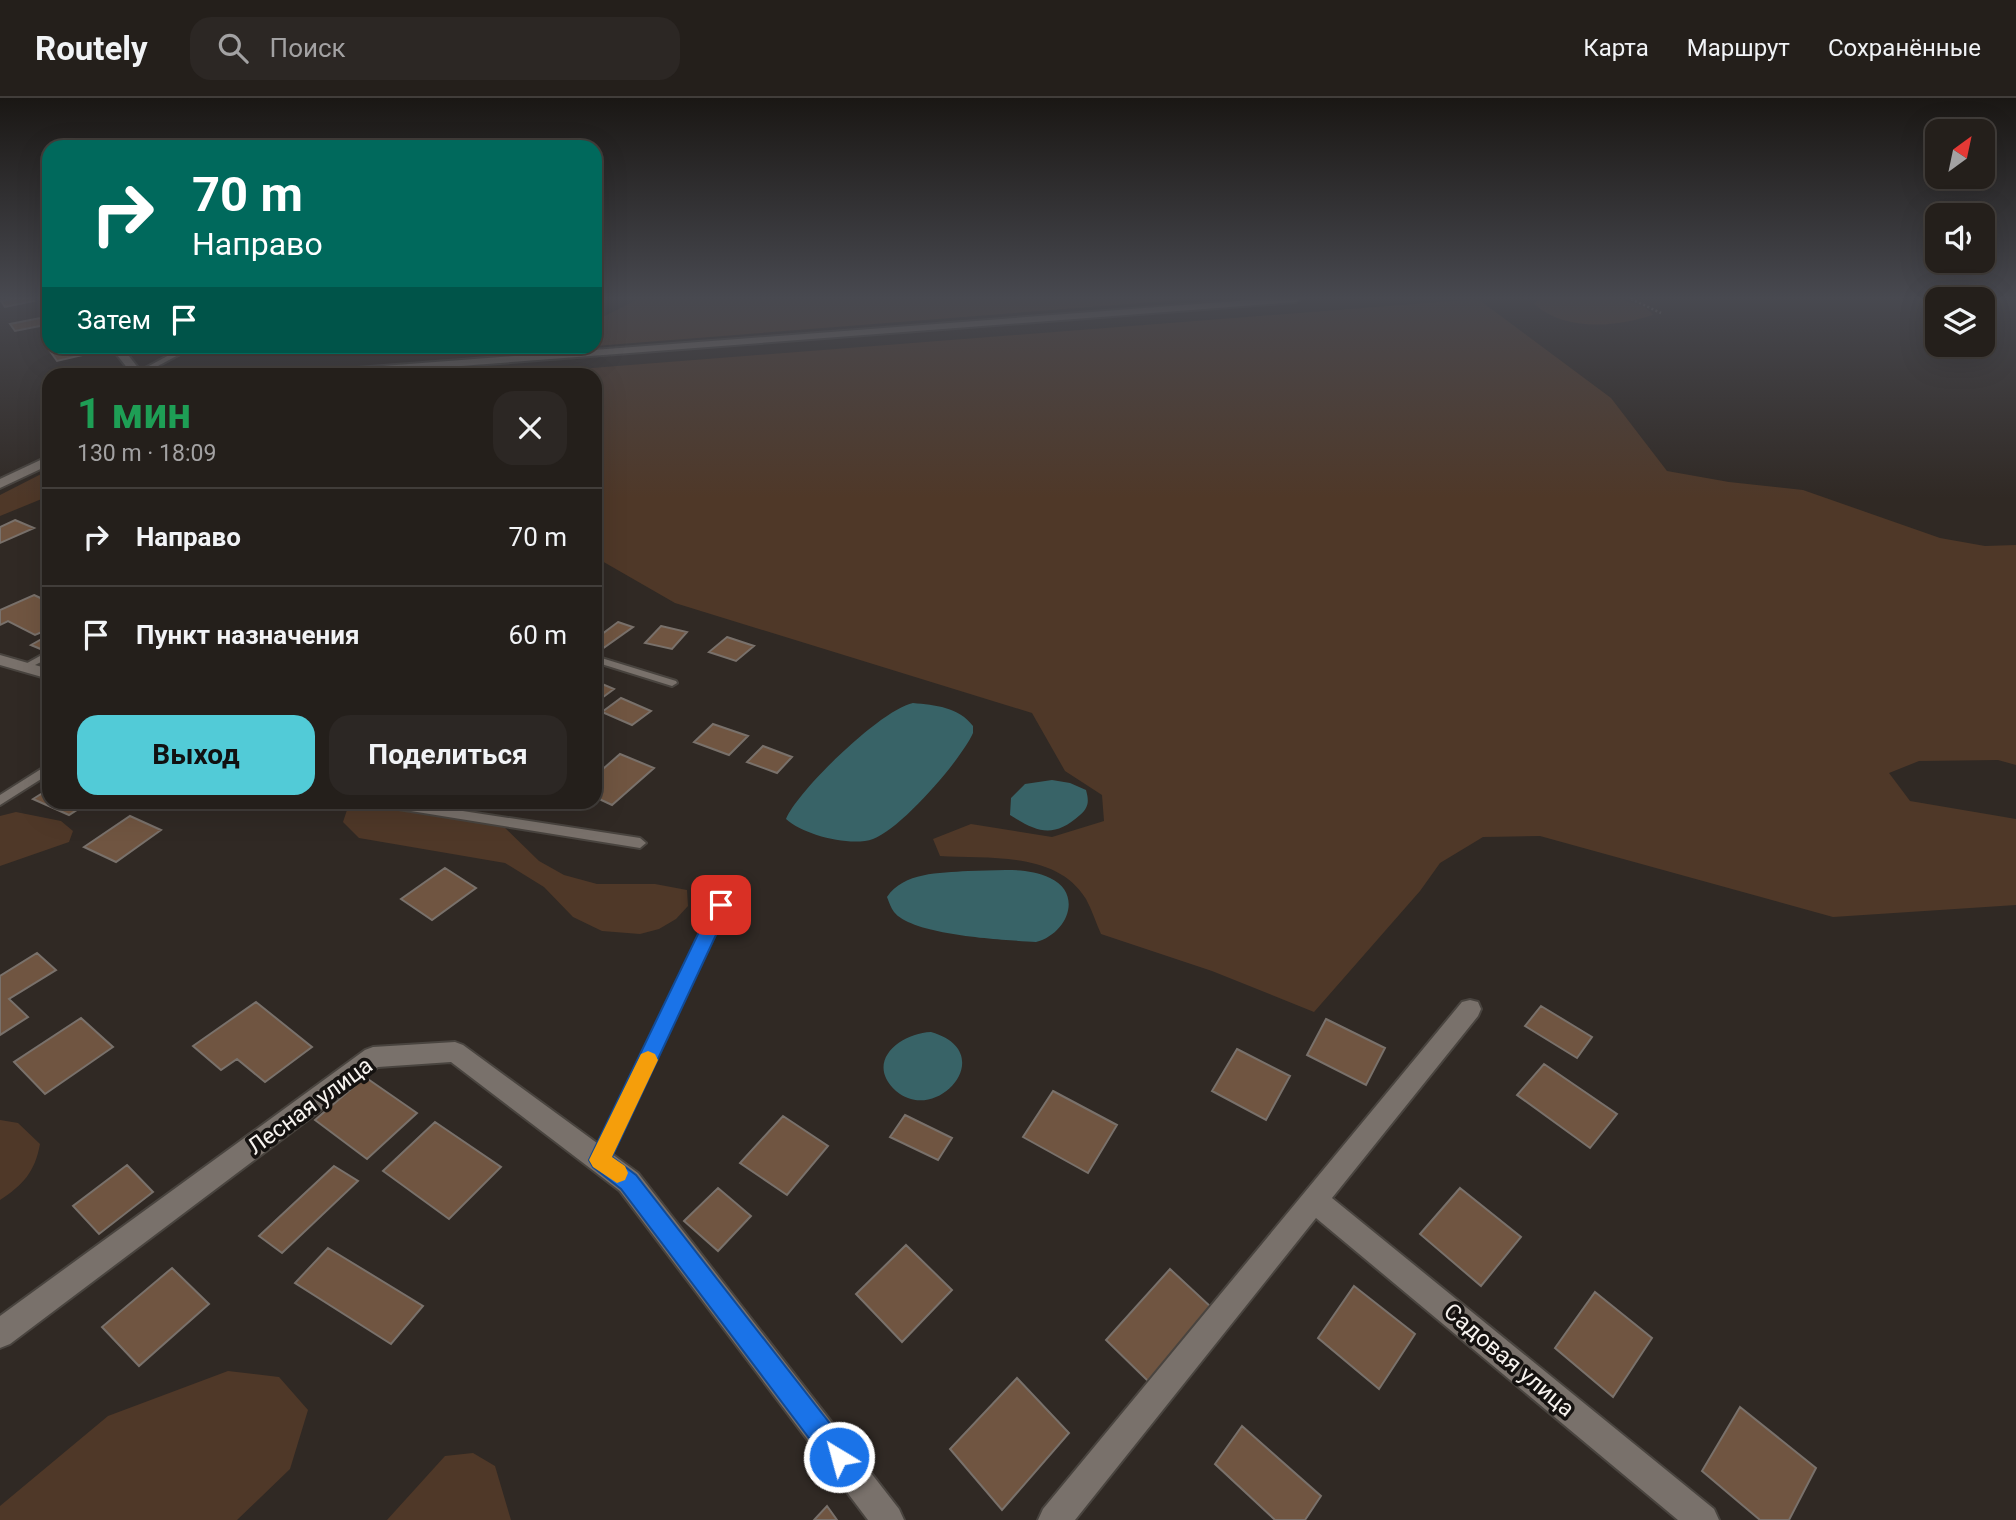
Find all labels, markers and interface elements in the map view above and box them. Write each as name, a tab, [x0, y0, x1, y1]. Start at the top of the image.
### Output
search box	[190, 17, 680, 80]
text: Routely	[35, 29, 148, 68]
icon: search	[214, 29, 252, 67]
text: Поиск	[270, 33, 346, 63]
text: Карта	[1583, 34, 1649, 62]
text: Маршрут	[1687, 34, 1790, 62]
text: Сохранённые	[1828, 34, 1981, 62]
north arrow	[1925, 119, 1995, 189]
map controls	[1925, 119, 1995, 357]
text: 70 m	[192, 166, 303, 223]
icon: right	[77, 168, 168, 259]
button: sound	[1925, 203, 1995, 273]
text: Направо	[192, 225, 323, 263]
button: layers	[1925, 287, 1995, 357]
icon: arrive	[165, 301, 203, 339]
text: Затем	[77, 305, 151, 335]
text: 1 мин	[77, 389, 191, 438]
button: close	[493, 391, 567, 465]
text: 130 m · 18:09	[77, 440, 216, 467]
icon: right	[77, 518, 115, 556]
text: Направо	[136, 522, 241, 552]
text: 70 m	[509, 522, 567, 552]
icon: arrive	[77, 616, 115, 654]
text: Пункт назначения	[136, 620, 360, 650]
text: 60 m	[509, 620, 567, 650]
button: Выход	[77, 715, 315, 795]
button: Поделиться	[329, 715, 567, 795]
pin	[691, 875, 751, 935]
icon: arrive	[702, 886, 740, 924]
street label: Лесная улица	[242, 1052, 378, 1160]
street label: Садовая улица	[1438, 1298, 1580, 1422]
position arrow	[802, 1420, 876, 1494]

